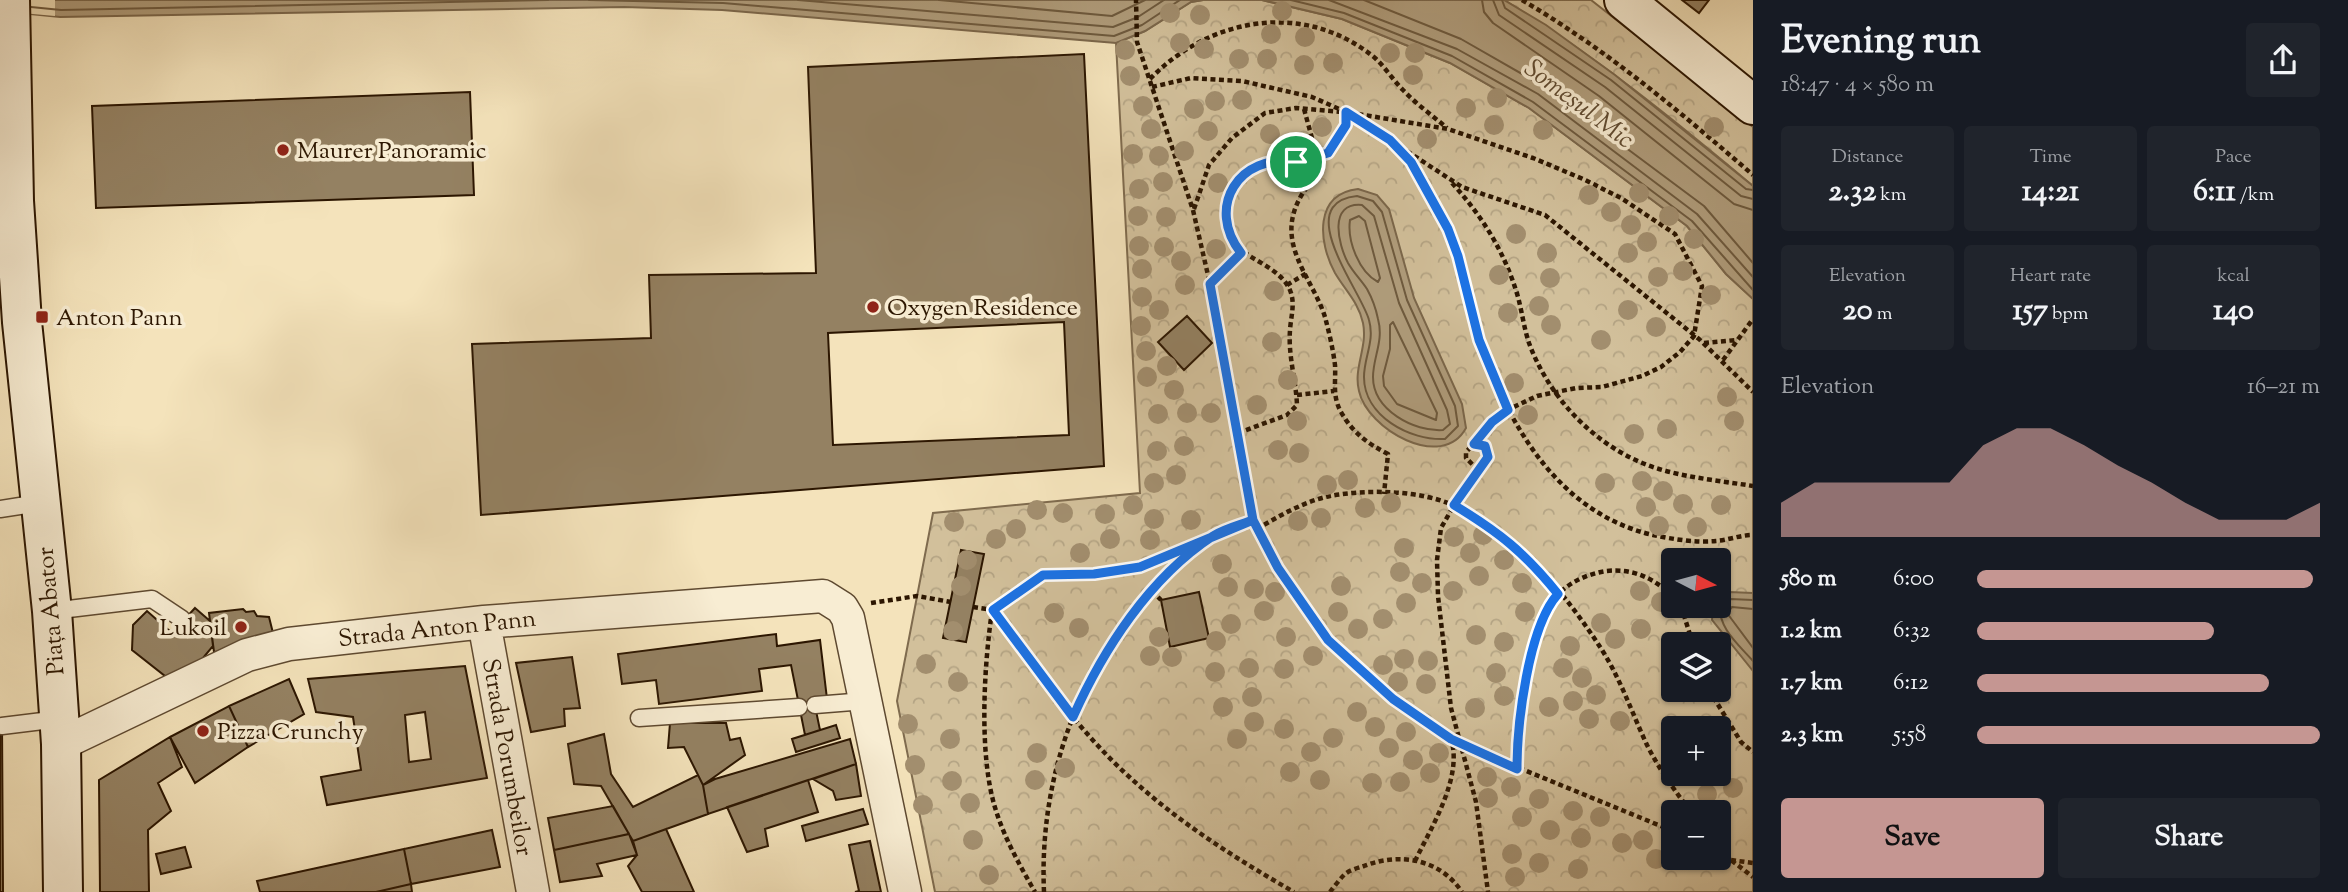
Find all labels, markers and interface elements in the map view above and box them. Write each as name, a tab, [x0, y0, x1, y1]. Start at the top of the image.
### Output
text: Evening run	[1781, 16, 1981, 70]
button: share	[2246, 23, 2320, 97]
water label: Someșul Mic	[1516, 51, 1641, 159]
text: 18:47 · 4 × 580 m	[1781, 69, 1934, 102]
pin	[1266, 132, 1326, 192]
place label: Maurer Panoramic	[297, 135, 487, 169]
marker: Maurer Panoramic	[275, 142, 291, 158]
icon: arrive	[1277, 143, 1315, 181]
text: Distance	[1832, 144, 1903, 171]
text: Time	[2029, 144, 2072, 171]
text: Pace	[2215, 144, 2252, 171]
text: 2.32	[1829, 171, 1876, 214]
text: 14:21	[2022, 171, 2079, 214]
text: 6:11	[2193, 171, 2236, 214]
text: km	[1876, 182, 1906, 209]
text: /km	[2236, 182, 2274, 209]
text: Elevation	[1829, 263, 1906, 290]
text: Heart rate	[2010, 263, 2091, 290]
text: kcal	[2217, 263, 2250, 290]
text: 20	[1843, 290, 1873, 333]
text: 157	[2012, 290, 2048, 333]
text: 140	[2213, 290, 2254, 333]
place label: Oxygen Residence	[887, 292, 1078, 326]
marker: Oxygen Residence	[865, 299, 881, 315]
text: m	[1873, 301, 1892, 328]
text: bpm	[2048, 301, 2089, 328]
place label: Anton Pann	[56, 302, 183, 336]
marker: Anton Pann	[34, 309, 50, 325]
text: Elevation	[1781, 371, 1874, 404]
text: 16–21 m	[2247, 371, 2320, 404]
street label: Piața Abator	[29, 545, 75, 676]
north arrow	[1661, 548, 1731, 618]
map controls	[1661, 548, 1731, 870]
text: 580 m	[1781, 563, 1836, 596]
text: 6:00	[1893, 563, 1934, 596]
street label: Strada Anton Pann	[337, 603, 538, 657]
place label: Lukoil	[159, 612, 227, 646]
text: 1.2 km	[1781, 615, 1842, 648]
text: 6:32	[1893, 615, 1930, 648]
marker: Lukoil	[233, 619, 249, 635]
button: layers	[1661, 632, 1731, 702]
street label: Strada Porumbeilor	[472, 656, 540, 859]
text: 1.7 km	[1781, 667, 1843, 700]
text: 6:12	[1893, 667, 1929, 700]
place label: Pizza Crunchy	[217, 716, 364, 750]
button: +	[1661, 716, 1731, 786]
text: 2.3 km	[1781, 719, 1843, 752]
text: 5:58	[1893, 719, 1926, 752]
marker: Pizza Crunchy	[195, 723, 211, 739]
button: Save	[1781, 798, 2044, 878]
button: Share	[2058, 798, 2320, 878]
button: −	[1661, 800, 1731, 870]

